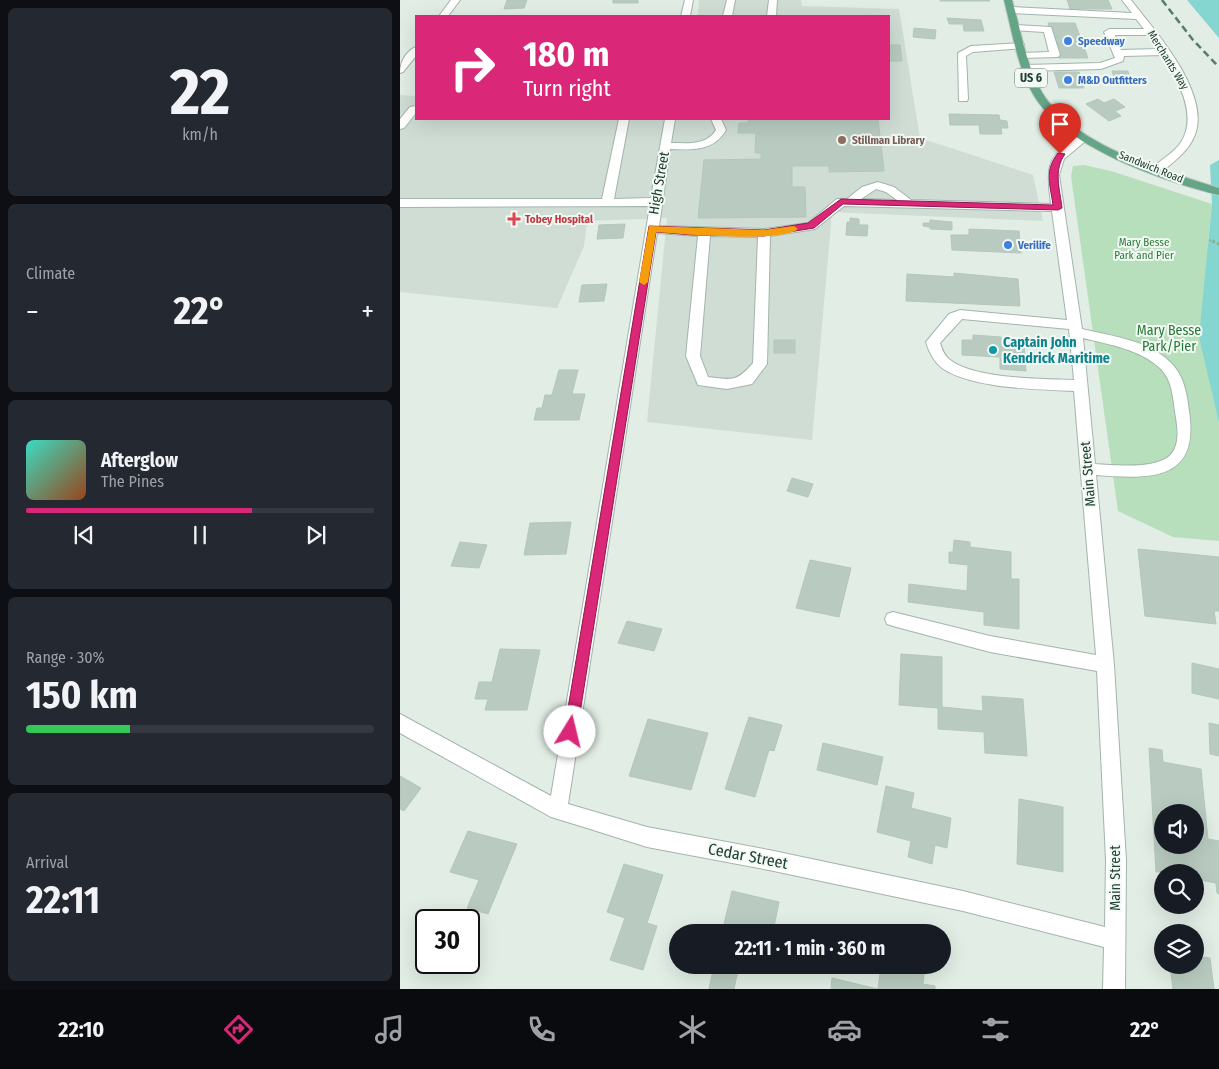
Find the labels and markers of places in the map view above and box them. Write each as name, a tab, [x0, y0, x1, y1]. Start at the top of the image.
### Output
marker: Speedway	[1062, 35, 1074, 47]
place label: Speedway	[1078, 35, 1126, 48]
marker: M&D Outfitters	[1062, 74, 1074, 86]
place label: M&D Outfitters	[1078, 74, 1147, 87]
pin	[1039, 103, 1081, 154]
marker: Stillman Library	[836, 134, 848, 146]
place label: Stillman Library	[852, 134, 925, 147]
marker: Tobey Hospital	[507, 212, 521, 226]
place label: Tobey Hospital	[525, 213, 594, 226]
marker: Verilife	[1002, 239, 1014, 251]
place label: Verilife	[1017, 239, 1051, 252]
place label: Captain John Kendrick Maritime	[1003, 334, 1110, 367]
marker: Captain John Kendrick Maritime	[987, 344, 999, 356]

